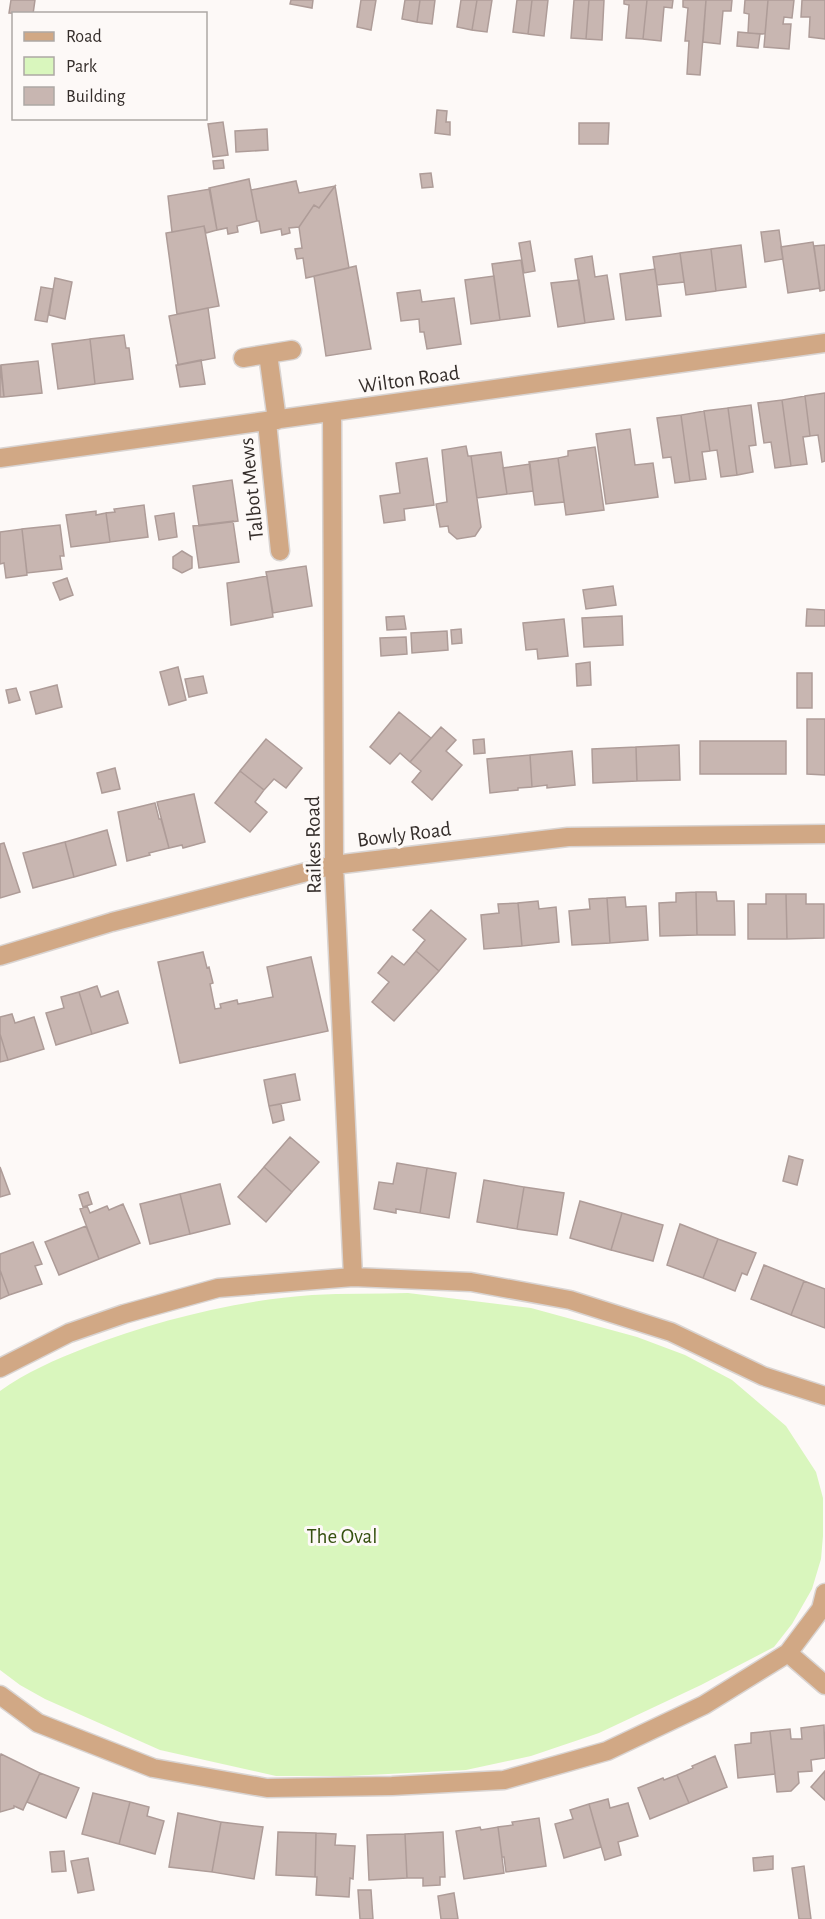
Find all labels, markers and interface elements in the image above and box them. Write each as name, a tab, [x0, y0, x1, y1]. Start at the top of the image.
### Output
legend	[12, 12, 207, 120]
text: Road	[66, 28, 102, 46]
text: Park	[66, 58, 98, 76]
text: Building	[66, 88, 126, 106]
street label: Wilton Road	[357, 362, 461, 397]
street label: Talbot Mews	[236, 437, 267, 541]
street label: Raikes Road	[302, 796, 325, 894]
street label: Bowly Road	[356, 818, 452, 851]
park label: The Oval	[307, 1526, 377, 1547]

